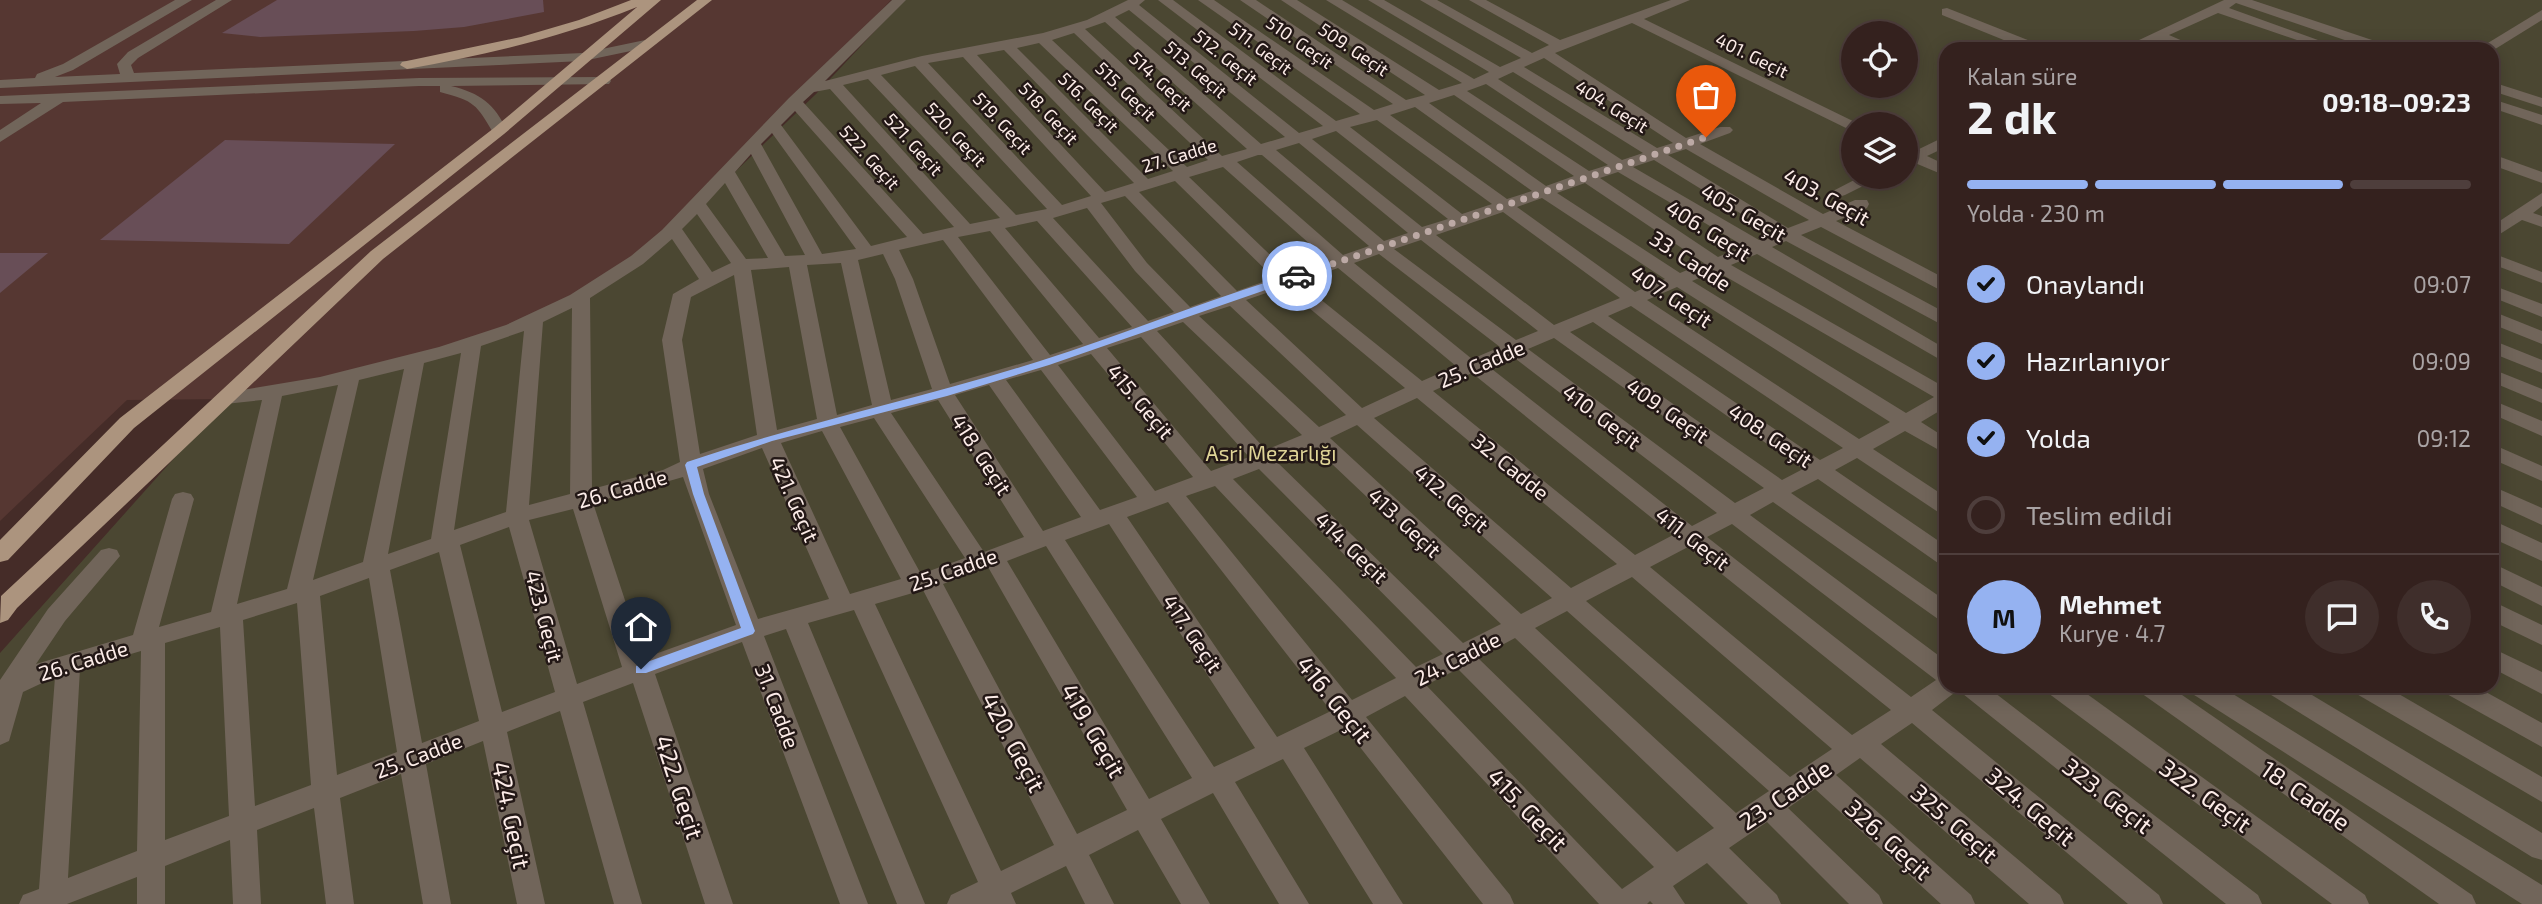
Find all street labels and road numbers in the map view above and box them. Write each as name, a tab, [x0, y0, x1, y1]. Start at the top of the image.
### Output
street label: 510. Geçit	[1262, 11, 1338, 74]
street label: 511. Geçit	[1225, 17, 1297, 80]
street label: 509. Geçit	[1314, 17, 1393, 81]
street label: 512. Geçit	[1189, 24, 1263, 90]
street label: 401. Geçit	[1712, 28, 1792, 83]
street label: 513. Geçit	[1159, 36, 1232, 103]
street label: 514. Geçit	[1125, 47, 1197, 116]
street label: 515. Geçit	[1090, 57, 1161, 126]
street label: 516. Geçit	[1054, 67, 1124, 138]
street label: 404. Geçit	[1571, 75, 1653, 138]
street label: 518. Geçit	[1014, 77, 1083, 149]
street label: 519. Geçit	[968, 88, 1037, 159]
street label: 520. Geçit	[920, 97, 991, 171]
street label: 521. Geçit	[880, 108, 948, 180]
street label: 522. Geçit	[835, 120, 905, 195]
street label: 27. Cadde	[1139, 133, 1219, 177]
street label: 403. Geçit	[1779, 162, 1874, 232]
street label: 405. Geçit	[1696, 178, 1791, 248]
street label: 406. Geçit	[1661, 194, 1756, 267]
street label: 33. Cadde	[1646, 225, 1736, 295]
street label: 407. Geçit	[1625, 260, 1717, 334]
street label: 25. Cadde	[1434, 334, 1528, 392]
street label: 415. Geçit	[1101, 358, 1180, 445]
street label: 409. Geçit	[1621, 373, 1714, 449]
street label: 410. Geçit	[1557, 379, 1646, 455]
street label: 408. Geçit	[1723, 398, 1818, 474]
street label: 418. Geçit	[945, 409, 1017, 500]
street label: 32. Cadde	[1467, 427, 1555, 505]
street label: 421. Geçit	[763, 453, 825, 546]
street label: 412. Geçit	[1408, 459, 1494, 539]
street label: 26. Cadde	[574, 463, 670, 513]
street label: 413. Geçit	[1362, 482, 1447, 563]
street label: 411. Geçit	[1650, 501, 1735, 576]
street label: 414. Geçit	[1309, 506, 1394, 589]
street label: 25. Cadde	[906, 542, 1000, 596]
street label: 423. Geçit	[519, 567, 569, 665]
street label: 417. Geçit	[1156, 589, 1228, 678]
street label: 24. Cadde	[1410, 626, 1504, 690]
street label: 26. Cadde	[35, 635, 131, 685]
street label: 416. Geçit	[1290, 650, 1379, 749]
street label: 31. Cadde	[750, 660, 806, 752]
street label: 419. Geçit	[1055, 678, 1132, 783]
street label: 420. Geçit	[975, 687, 1052, 797]
street label: 25. Cadde	[371, 727, 465, 783]
street label: 422. Geçit	[649, 731, 710, 843]
street label: 323. Geçit	[2057, 751, 2159, 840]
street label: 322. Geçit	[2154, 752, 2257, 839]
street label: 23. Cadde	[1733, 753, 1837, 835]
street label: 18. Cadde	[2256, 754, 2356, 836]
street label: 424. Geçit	[486, 759, 537, 871]
street label: 324. Geçit	[1980, 760, 2081, 852]
street label: 415. Geçit	[1481, 762, 1574, 857]
street label: 325. Geçit	[1905, 777, 2004, 869]
street label: 326. Geçit	[1839, 793, 1938, 886]

